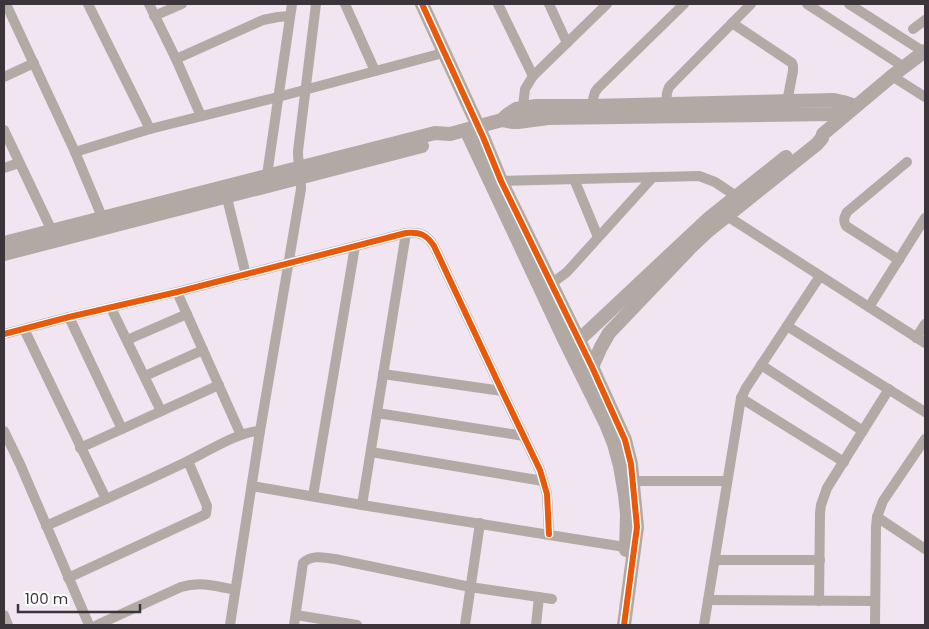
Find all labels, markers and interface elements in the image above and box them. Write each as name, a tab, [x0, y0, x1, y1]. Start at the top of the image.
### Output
scale bar	[18, 582, 140, 614]
text: 100 m	[25, 588, 68, 609]

